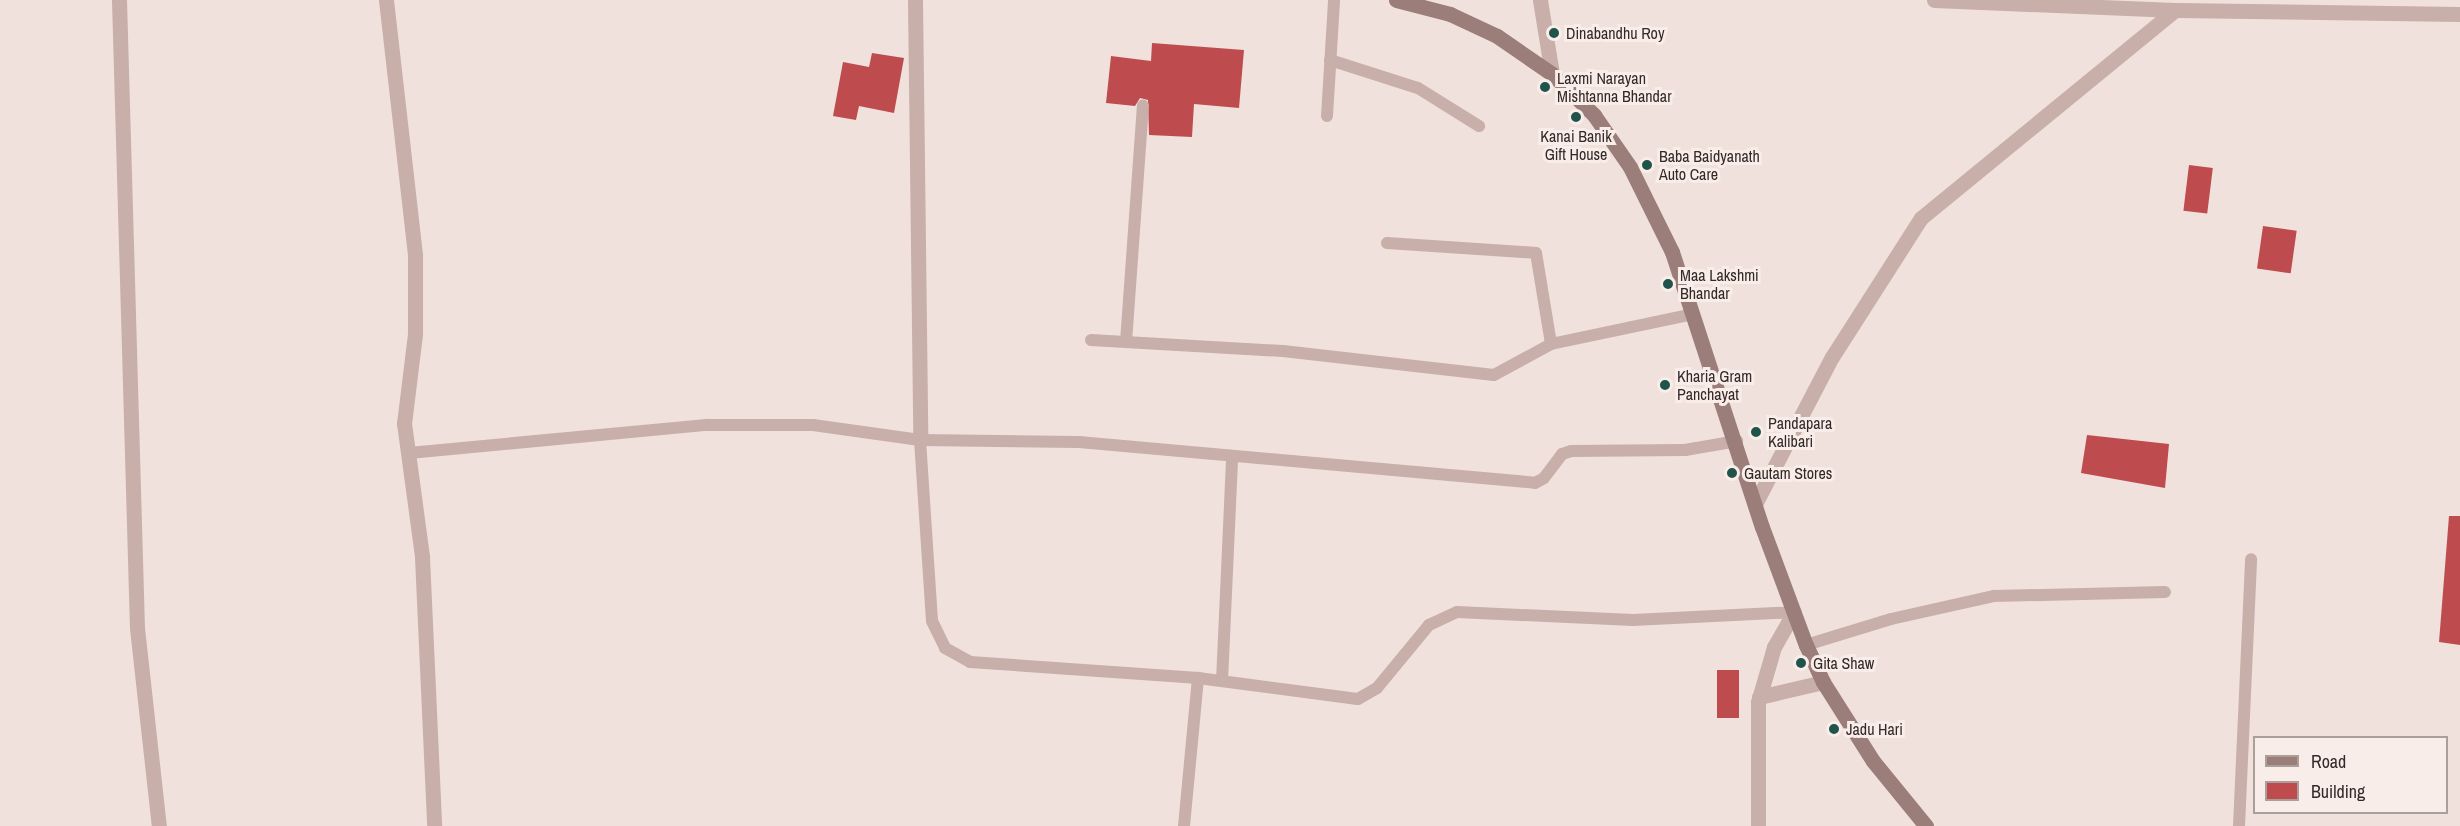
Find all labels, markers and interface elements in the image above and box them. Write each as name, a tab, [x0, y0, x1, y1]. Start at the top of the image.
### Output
place label: Dinabandhu Roy	[1566, 23, 1664, 43]
marker: Dinabandhu Roy	[1547, 26, 1561, 40]
place label: Laxmi Narayan Mishtanna Bhandar	[1557, 68, 1672, 106]
marker: Laxmi Narayan Mishtanna Bhandar	[1538, 80, 1552, 94]
marker: Kanai Banik Gift House	[1569, 110, 1583, 124]
place label: Kanai Banik Gift House	[1540, 126, 1612, 164]
place label: Baba Baidyanath Auto Care	[1659, 146, 1760, 184]
marker: Baba Baidyanath Auto Care	[1640, 158, 1654, 172]
place label: Maa Lakshmi Bhandar	[1680, 265, 1759, 303]
marker: Maa Lakshmi Bhandar	[1661, 277, 1675, 291]
place label: Kharia Gram Panchayat	[1677, 366, 1752, 404]
marker: Kharia Gram Panchayat	[1658, 378, 1672, 392]
place label: Pandapara Kalibari	[1768, 413, 1832, 451]
marker: Pandapara Kalibari	[1749, 425, 1763, 439]
place label: Gautam Stores	[1744, 463, 1832, 483]
marker: Gautam Stores	[1725, 466, 1739, 480]
place label: Gita Shaw	[1813, 653, 1874, 673]
marker: Gita Shaw	[1794, 656, 1808, 670]
place label: Jadu Hari	[1846, 719, 1903, 739]
marker: Jadu Hari	[1827, 722, 1841, 736]
legend	[2253, 736, 2448, 814]
text: Road	[2311, 749, 2346, 774]
text: Building	[2311, 779, 2365, 804]

